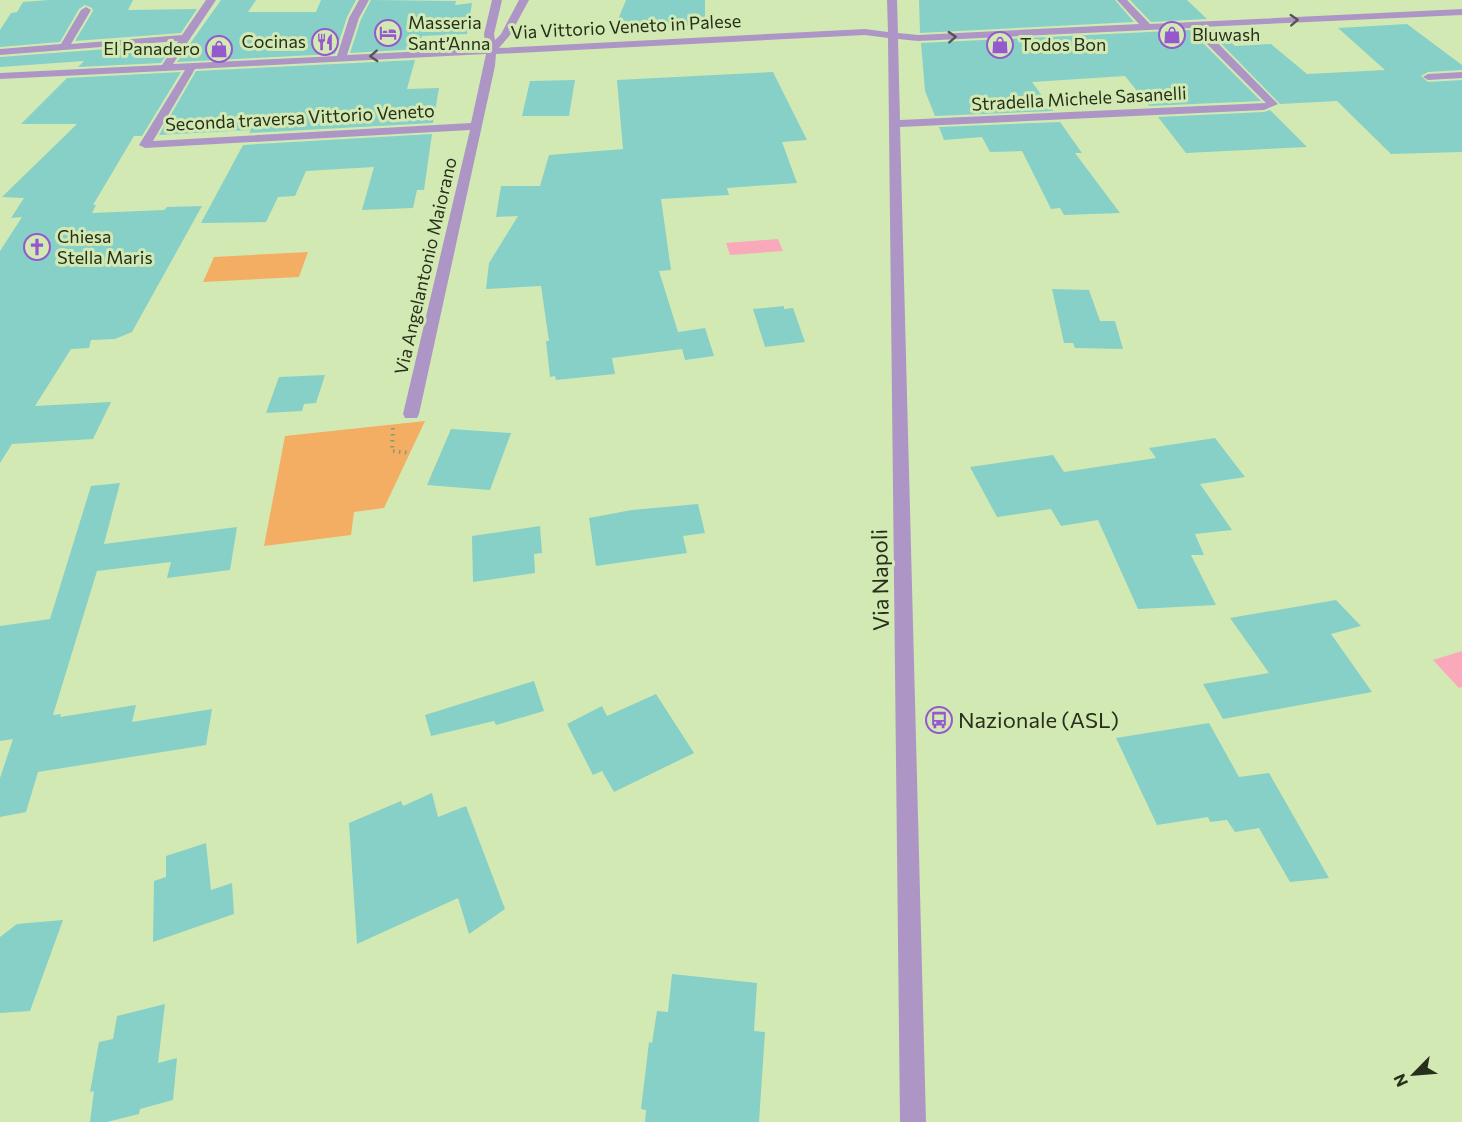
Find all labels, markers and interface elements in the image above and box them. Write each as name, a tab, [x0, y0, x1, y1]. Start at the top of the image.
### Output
street label: Via Vittorio Veneto in Palese	[510, 9, 742, 43]
place label: Masseria Sant’Anna	[408, 11, 490, 54]
one-way arrow	[1289, 13, 1298, 26]
hotel icon: Masseria Sant’Anna	[373, 18, 403, 48]
shop icon: Bluwash	[1157, 20, 1187, 50]
place label: Bluwash	[1192, 23, 1260, 45]
restaurant icon: Cocinas	[310, 27, 340, 57]
place label: Cocinas	[241, 30, 306, 52]
one-way arrow	[948, 30, 957, 43]
shop icon: Todos Bon	[985, 30, 1015, 60]
place label: Todos Bon	[1020, 33, 1106, 55]
shop icon: El Panadero	[204, 34, 234, 64]
place label: El Panadero	[103, 37, 200, 59]
one-way arrow	[370, 49, 379, 62]
street label: Stradella Michele Sasanelli	[971, 81, 1187, 115]
street label: Seconda traversa Vittorio Veneto	[165, 99, 435, 135]
street label: Via Angelantonio Maiorano	[389, 155, 461, 377]
place label: Chiesa Stella Maris	[57, 225, 153, 268]
church icon: Chiesa Stella Maris	[22, 232, 52, 262]
street label: Via Napoli	[865, 529, 894, 631]
bus stop icon: Nazionale (ASL)	[924, 705, 954, 735]
place label: Nazionale (ASL)	[958, 706, 1119, 733]
north arrow	[1384, 1044, 1444, 1104]
text: N	[1389, 1071, 1411, 1090]

